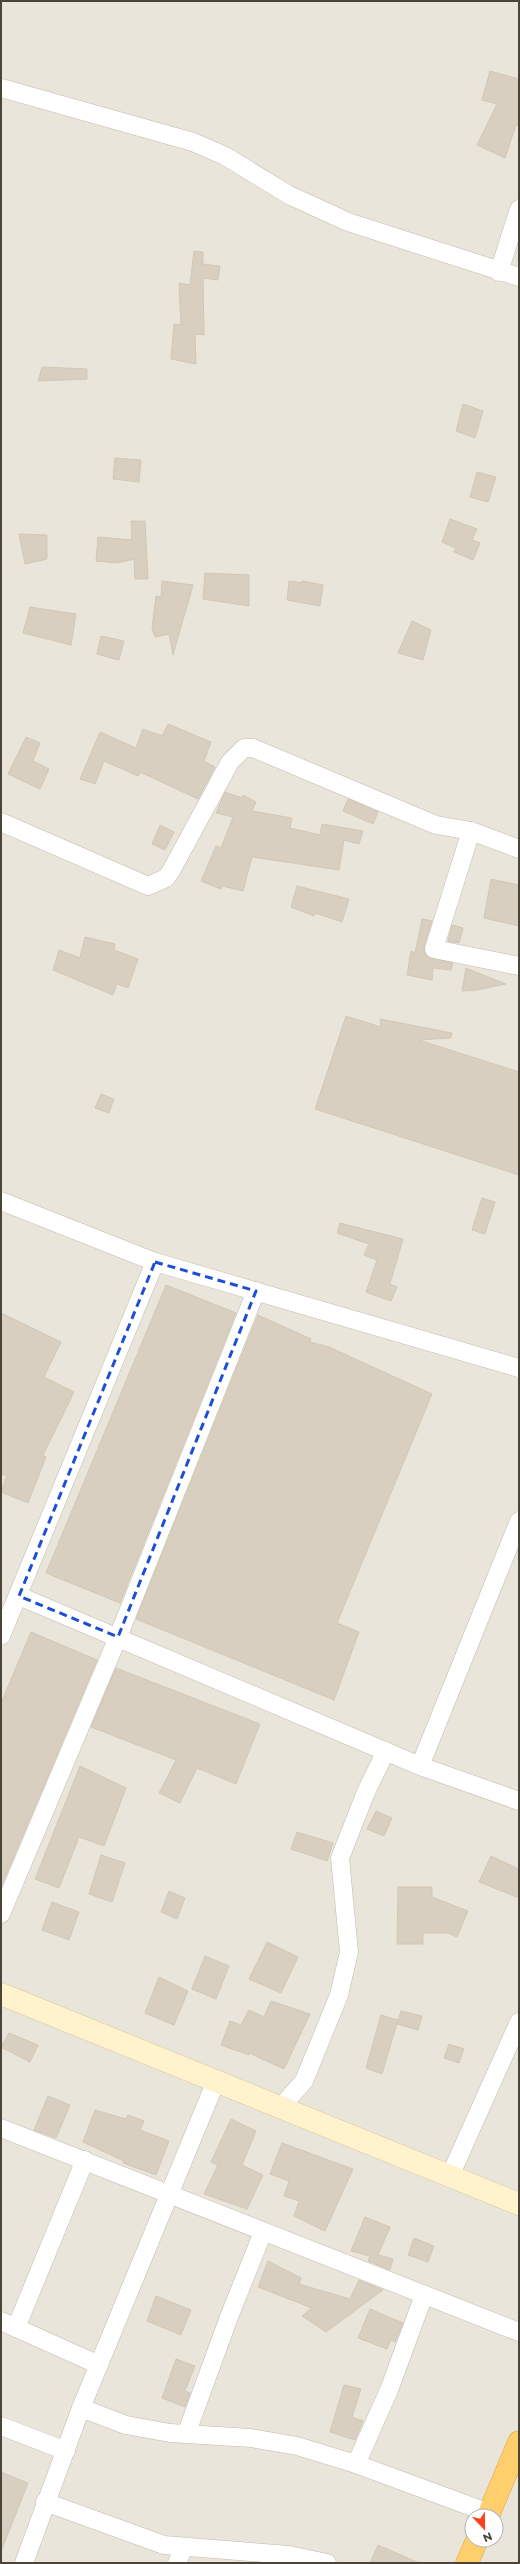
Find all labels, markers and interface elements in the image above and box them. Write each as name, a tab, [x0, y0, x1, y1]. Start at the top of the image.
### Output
north arrow	[464, 2508, 504, 2548]
text: N	[481, 2529, 494, 2545]

